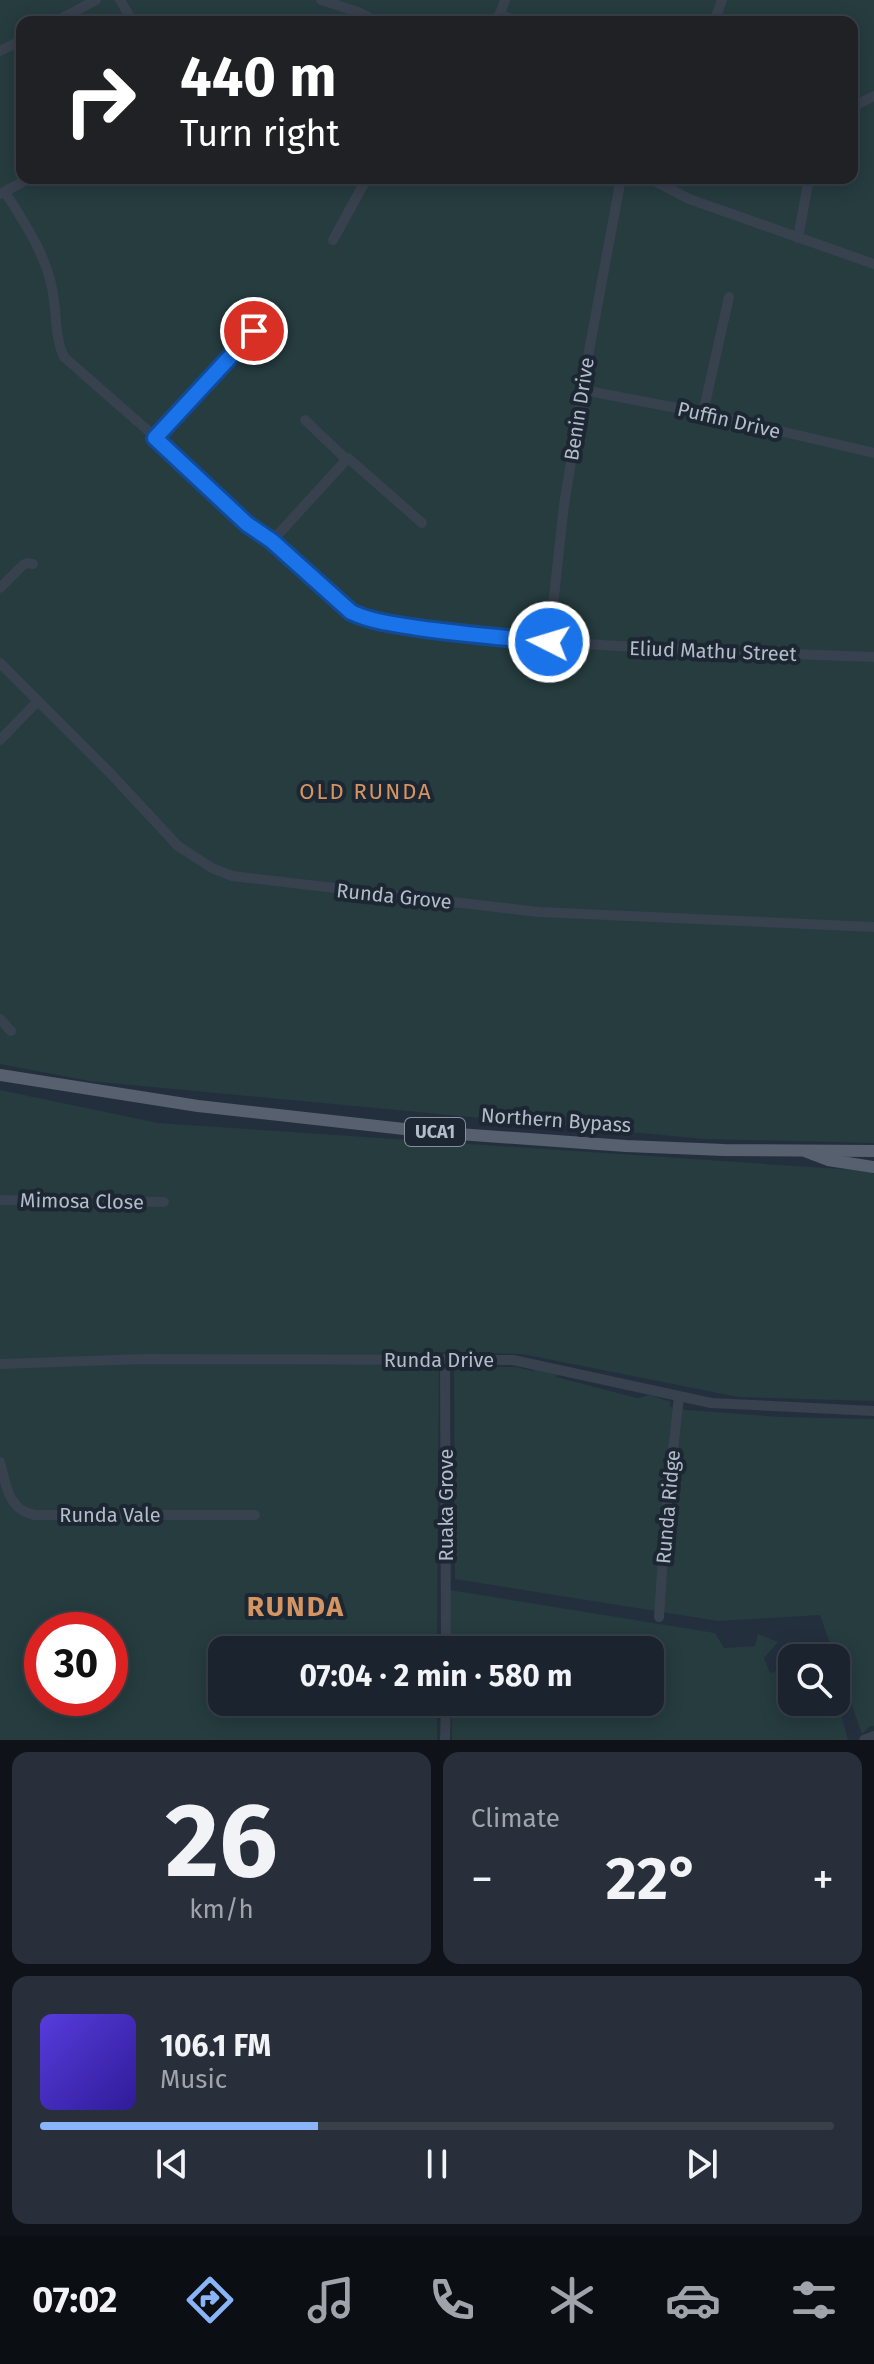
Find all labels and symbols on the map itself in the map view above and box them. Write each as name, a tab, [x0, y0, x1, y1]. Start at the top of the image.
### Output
pin	[220, 297, 288, 365]
street label: Benin Drive	[559, 356, 599, 462]
street label: Puffin Drive	[675, 397, 783, 443]
position arrow	[507, 600, 591, 684]
street label: Eliud Mathu Street	[629, 636, 798, 666]
district label: OLD RUNDA	[299, 778, 433, 805]
street label: Runda Grove	[335, 878, 453, 914]
street label: Northern Bypass	[480, 1103, 632, 1137]
road number: UCA1	[405, 1118, 465, 1146]
street label: Mimosa Close	[20, 1188, 144, 1214]
street label: Runda Drive	[384, 1348, 494, 1372]
street label: Ruaka Grove	[434, 1449, 458, 1561]
street label: Runda Ridge	[651, 1449, 685, 1565]
street label: Runda Vale	[59, 1503, 161, 1527]
district label: RUNDA	[247, 1590, 345, 1623]
speed limit sign: 30	[24, 1612, 128, 1716]

